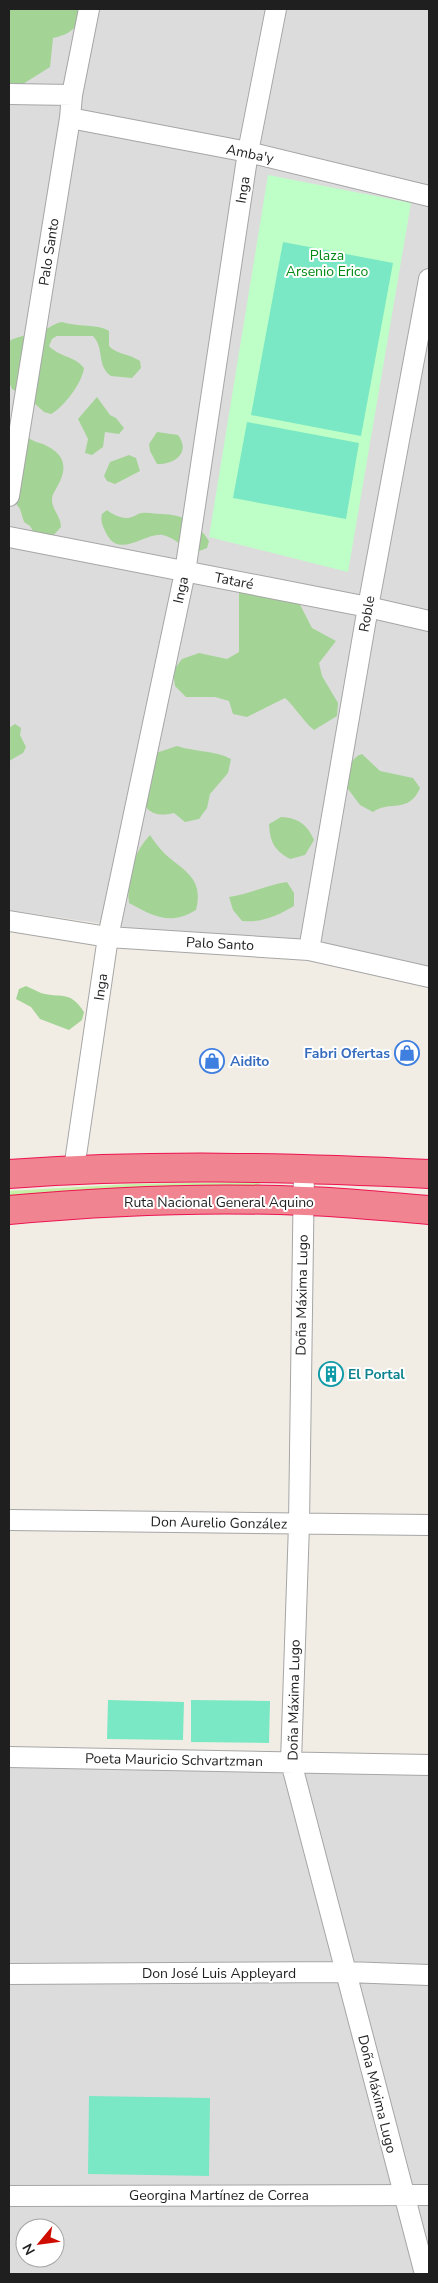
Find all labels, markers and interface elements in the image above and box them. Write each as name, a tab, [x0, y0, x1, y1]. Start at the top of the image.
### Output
street label: Amba'y	[225, 140, 276, 168]
street label: Inga	[231, 175, 255, 205]
street label: Palo Santo	[34, 217, 64, 287]
park label: Plaza Arsenio Erico	[286, 246, 368, 281]
street label: Tataré	[213, 568, 255, 594]
street label: Inga	[169, 575, 193, 605]
street label: Roble	[354, 594, 380, 634]
street label: Palo Santo	[186, 933, 255, 955]
street label: Inga	[90, 972, 112, 1002]
shop icon: Fabri Ofertas	[394, 1040, 420, 1066]
place label: Fabri Ofertas	[304, 1044, 390, 1063]
shop icon: Aidito	[199, 1048, 225, 1074]
place label: Aidito	[230, 1052, 269, 1071]
street label: Ruta Nacional General Aquino	[124, 1193, 314, 1212]
street label: Doña Máxima Lugo	[291, 1234, 313, 1356]
building icon: El Portal	[318, 1361, 344, 1387]
place label: El Portal	[348, 1365, 405, 1384]
street label: Don Aurelio González	[151, 1512, 288, 1534]
street label: Doña Máxima Lugo	[283, 1639, 305, 1761]
street label: Poeta Mauricio Schvartzman	[85, 1749, 263, 1771]
street label: Don José Luis Appleyard	[142, 1964, 296, 1983]
street label: Doña Máxima Lugo	[353, 2033, 401, 2155]
street label: Georgina Martínez de Correa	[129, 2186, 309, 2205]
north arrow	[15, 2218, 65, 2268]
text: N	[18, 2240, 40, 2258]

